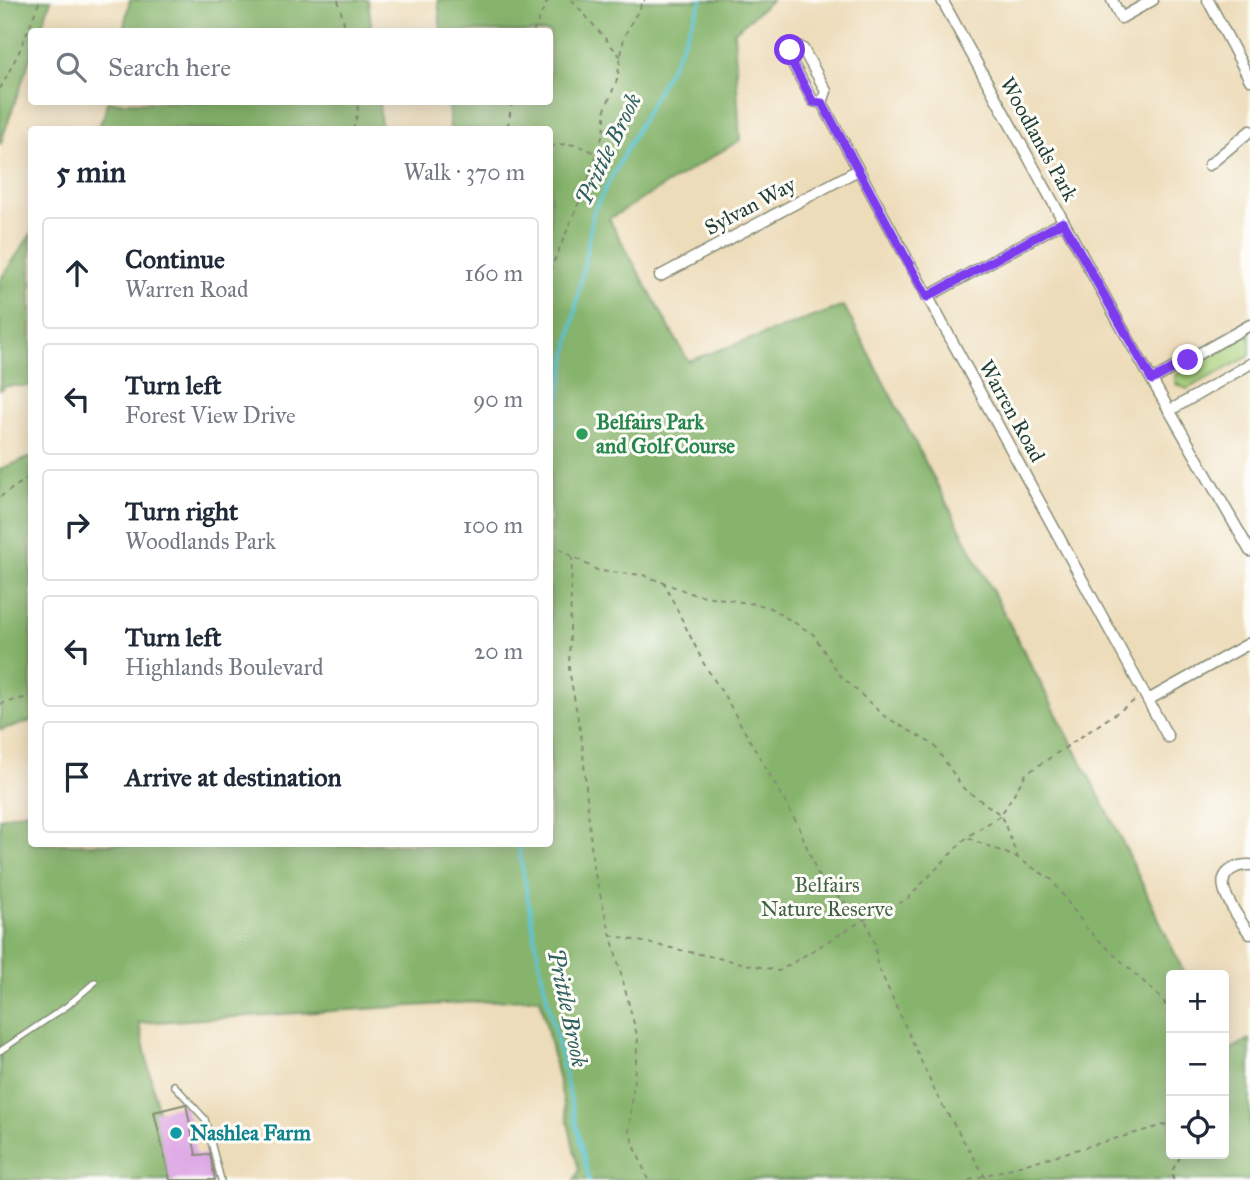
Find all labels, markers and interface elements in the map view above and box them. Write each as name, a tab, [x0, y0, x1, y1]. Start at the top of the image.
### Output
search box	[28, 28, 553, 105]
route start	[774, 34, 805, 65]
icon: search	[52, 48, 90, 86]
text: Search here	[108, 51, 231, 83]
street label: Woodlands Park	[994, 72, 1084, 206]
water label: Prittle Brook	[569, 89, 647, 209]
text: 5 min	[56, 154, 126, 190]
text: Walk · 370 m	[404, 158, 525, 186]
street label: Sylvan Way	[700, 171, 801, 241]
text: Continue	[125, 243, 225, 275]
icon: ahead	[58, 254, 96, 292]
text: 160 m	[465, 259, 523, 287]
text: Warren Road	[125, 275, 249, 303]
route end	[1172, 344, 1203, 375]
street label: Warren Road	[973, 355, 1051, 467]
text: Turn left	[125, 369, 221, 401]
icon: left	[58, 380, 96, 418]
text: 90 m	[473, 385, 523, 413]
text: Forest View Drive	[125, 401, 296, 429]
place label: Belfairs Park and Golf Course	[596, 409, 735, 459]
marker: Belfairs Park and Golf Course	[574, 426, 590, 442]
text: Turn right	[125, 495, 238, 527]
icon: right	[58, 506, 96, 544]
text: 100 m	[463, 511, 523, 539]
text: Woodlands Park	[125, 527, 276, 555]
text: Turn left	[125, 621, 221, 653]
icon: left	[58, 632, 96, 670]
text: 20 m	[474, 637, 523, 665]
text: Highlands Boulevard	[125, 653, 324, 681]
icon: arrive	[58, 758, 96, 796]
text: Arrive at destination	[125, 761, 342, 793]
park label: Belfairs Nature Reserve	[761, 872, 893, 922]
water label: Prittle Brook	[542, 946, 594, 1070]
map controls	[1166, 970, 1229, 1159]
button: +	[1166, 970, 1229, 1033]
button: −	[1166, 1033, 1229, 1096]
button: locate	[1166, 1096, 1229, 1159]
place label: Nashlea Farm	[190, 1120, 311, 1146]
marker: Nashlea Farm	[168, 1125, 184, 1141]

